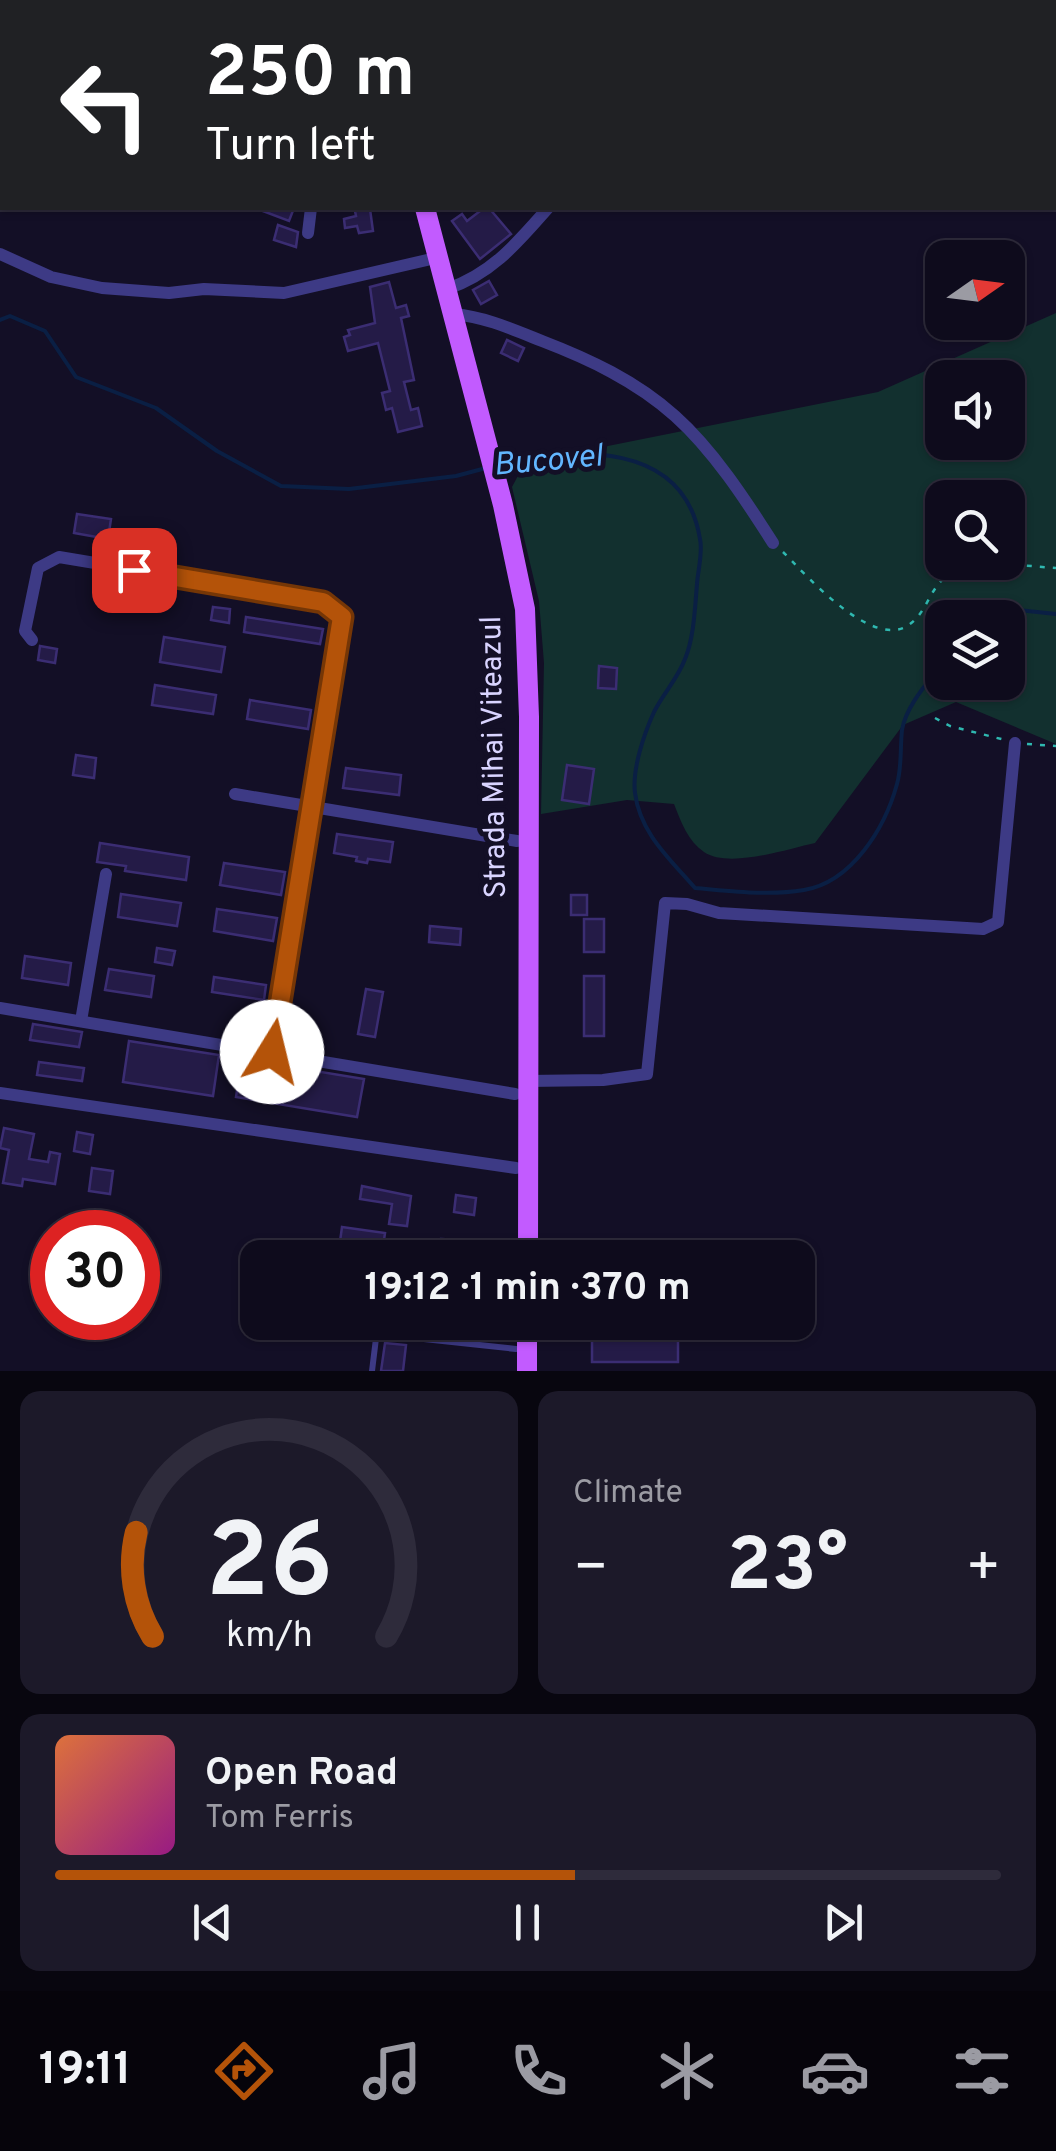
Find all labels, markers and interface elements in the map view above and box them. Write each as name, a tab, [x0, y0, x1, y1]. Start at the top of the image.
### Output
text: 250 m	[205, 32, 415, 121]
icon: left	[40, 40, 170, 170]
text: Turn left	[205, 119, 376, 176]
north arrow	[925, 240, 1025, 340]
map controls	[925, 240, 1025, 700]
button: sound	[925, 360, 1025, 460]
water label: Bucovel	[492, 437, 606, 487]
button: search	[925, 480, 1025, 580]
pin	[92, 528, 177, 613]
icon: arrive	[107, 543, 162, 598]
button: layers	[925, 600, 1025, 700]
street label: Strada Mihai Viteazul	[474, 615, 516, 899]
position arrow	[220, 1000, 324, 1104]
speed limit sign: 30	[30, 1210, 160, 1340]
text: 19:12 · 1 min · 370 m	[365, 1265, 690, 1314]
text: Climate	[573, 1474, 683, 1514]
text: 26	[205, 1502, 333, 1634]
text: 23°	[726, 1522, 848, 1617]
text: −	[573, 1535, 608, 1605]
text: +	[966, 1535, 1001, 1605]
text: km/h	[226, 1614, 312, 1660]
text: Open Road	[205, 1750, 398, 1799]
text: Tom Ferris	[205, 1799, 354, 1839]
icon: previous	[185, 1895, 240, 1950]
icon: pause	[500, 1895, 555, 1950]
icon: next	[816, 1895, 871, 1950]
icon: directions	[209, 2036, 279, 2106]
icon: music	[357, 2036, 427, 2106]
icon: phone	[504, 2036, 574, 2106]
icon: climate	[652, 2036, 722, 2106]
icon: car	[800, 2036, 870, 2106]
icon: filters	[947, 2036, 1017, 2106]
text: 19:11	[39, 2043, 131, 2100]

